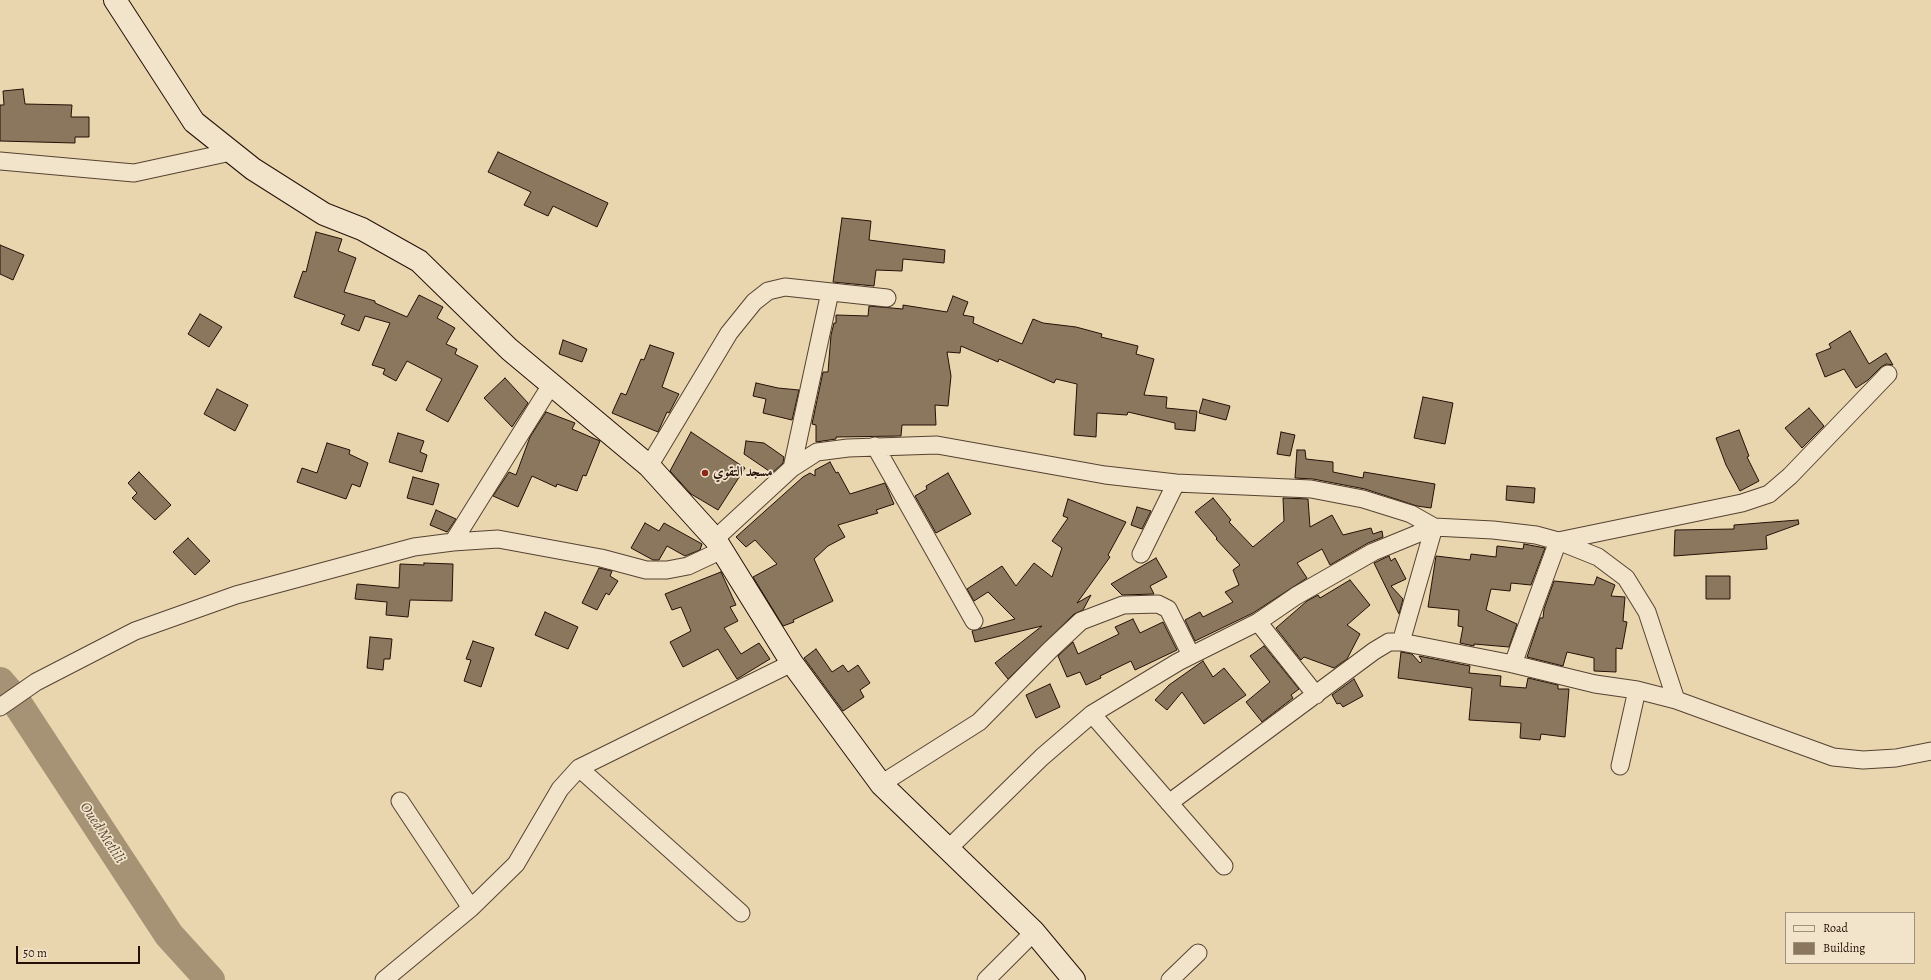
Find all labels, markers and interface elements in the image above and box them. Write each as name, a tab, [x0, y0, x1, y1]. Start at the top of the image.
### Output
place label: مسجد التقوي	[713, 465, 773, 481]
marker: مسجد التقوي	[700, 468, 710, 478]
water label: Oued Metlili	[76, 799, 128, 867]
legend	[1785, 912, 1915, 964]
text: Road	[1823, 920, 1848, 936]
scale bar	[18, 938, 142, 964]
text: Building	[1823, 940, 1865, 956]
text: 50 m	[23, 945, 47, 961]

